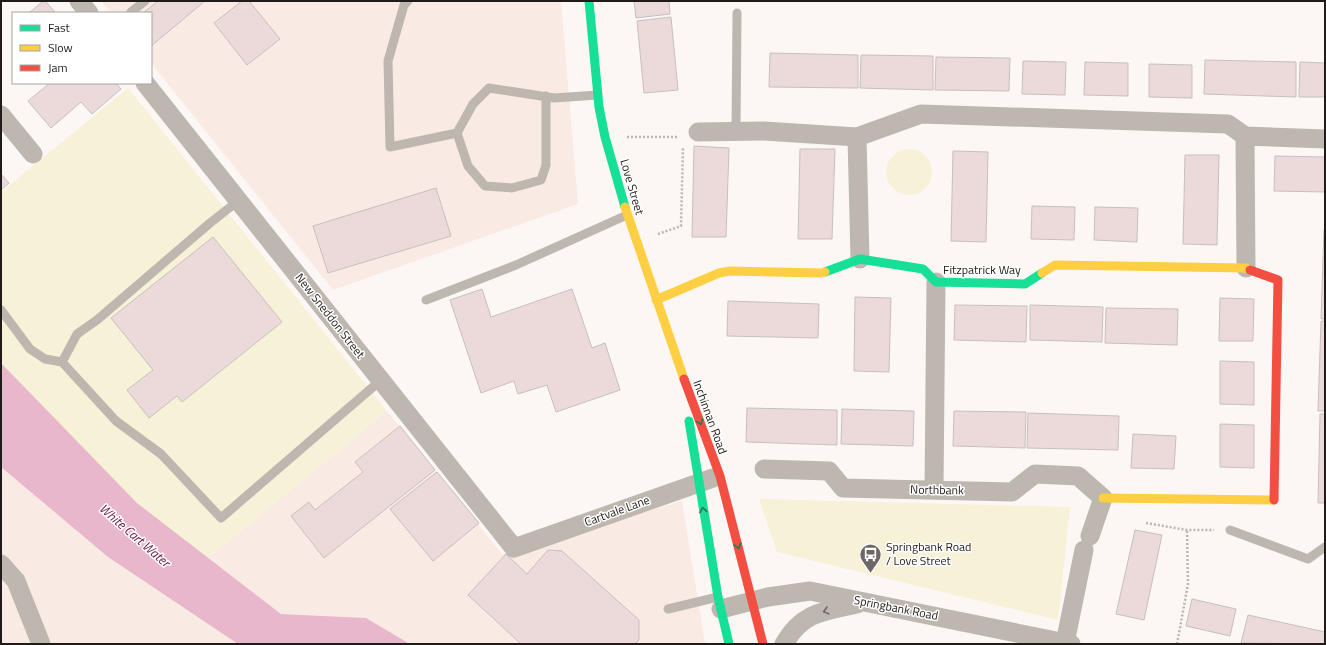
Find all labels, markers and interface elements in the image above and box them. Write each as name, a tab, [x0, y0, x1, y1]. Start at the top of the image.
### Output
legend	[12, 12, 152, 84]
text: Fast	[48, 18, 71, 37]
text: Slow	[48, 38, 73, 57]
text: Jam	[48, 58, 68, 77]
street label: Love Street	[615, 157, 650, 218]
street label: Fitzpatrick Way	[943, 260, 1021, 279]
street label: New Sneddon Street	[291, 269, 370, 363]
street label: Inchinnan Road	[688, 377, 733, 457]
one-way arrow	[695, 418, 703, 425]
street label: Northbank	[910, 480, 964, 499]
street label: Cartvale Lane	[581, 490, 652, 531]
water label: White Cart Water	[95, 499, 176, 573]
one-way arrow	[700, 506, 708, 513]
place label: Springbank Road / Love Street	[886, 537, 971, 570]
bus stop icon: Springbank Road / Love Street	[858, 541, 884, 574]
one-way arrow	[733, 542, 742, 549]
street label: Springbank Road	[852, 590, 940, 625]
one-way arrow	[823, 606, 829, 614]

